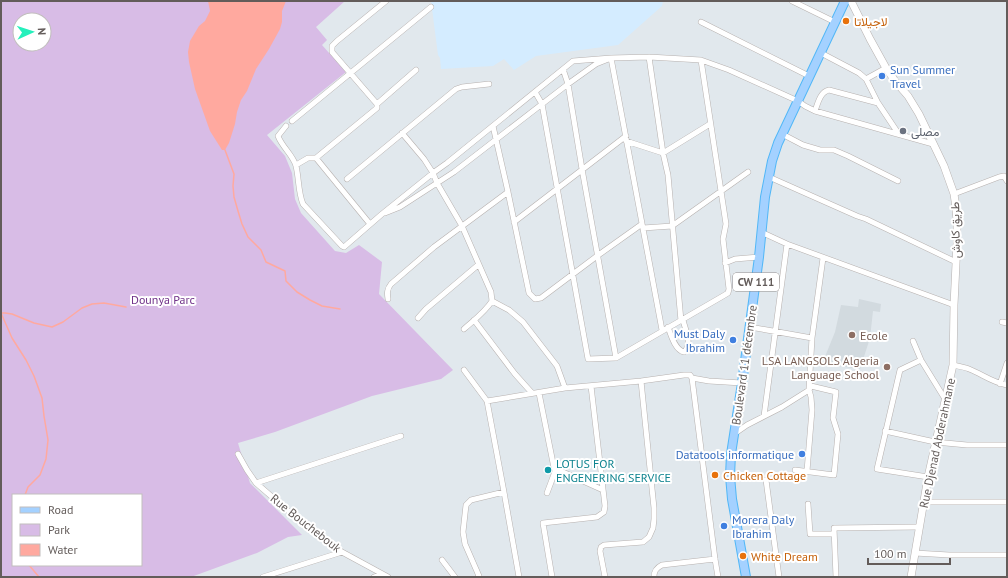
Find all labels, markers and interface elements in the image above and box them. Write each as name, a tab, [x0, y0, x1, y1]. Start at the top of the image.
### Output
north arrow	[12, 12, 52, 52]
place label: لاجيلاتا	[854, 14, 888, 29]
marker: لاجيلاتا	[841, 16, 851, 26]
text: N	[35, 27, 49, 35]
place label: Sun Summer Travel	[890, 62, 955, 91]
marker: Sun Summer Travel	[877, 71, 887, 81]
place label: مصلى	[911, 124, 939, 140]
marker: مصلى	[898, 126, 908, 136]
street label: طريق كاوش	[947, 201, 964, 258]
road number: CW 111	[733, 273, 779, 291]
park label: Dounya Parc	[131, 292, 195, 307]
street label: Boulevard 11 décembre	[728, 304, 760, 426]
place label: Must Daly Ibrahim	[674, 326, 725, 355]
place label: Ecole	[860, 328, 888, 343]
marker: Ecole	[847, 330, 857, 340]
marker: Must Daly Ibrahim	[728, 335, 738, 345]
place label: LSA LANGSOLS Algeria Language School	[762, 353, 879, 382]
marker: LSA LANGSOLS Algeria Language School	[882, 362, 892, 372]
street label: Rue Djenad Abderahmane	[916, 377, 958, 509]
place label: Datatools informatique	[676, 447, 794, 462]
marker: Datatools informatique	[797, 449, 807, 459]
place label: LOTUS FOR ENGENERING SERVICE	[556, 456, 671, 485]
marker: LOTUS FOR ENGENERING SERVICE	[543, 465, 553, 475]
place label: Chicken Cottage	[723, 468, 806, 483]
marker: Chicken Cottage	[710, 470, 720, 480]
street label: Rue Bouchebouk	[268, 491, 345, 556]
legend	[12, 494, 142, 566]
text: Road	[48, 502, 73, 517]
place label: Morera Daly Ibrahim	[732, 512, 795, 541]
marker: Morera Daly Ibrahim	[719, 521, 729, 531]
text: Park	[48, 522, 70, 537]
scale bar	[868, 540, 950, 566]
text: Water	[48, 542, 78, 557]
text: 100 m	[874, 546, 907, 561]
place label: White Dream	[751, 549, 818, 564]
marker: White Dream	[738, 551, 748, 561]

